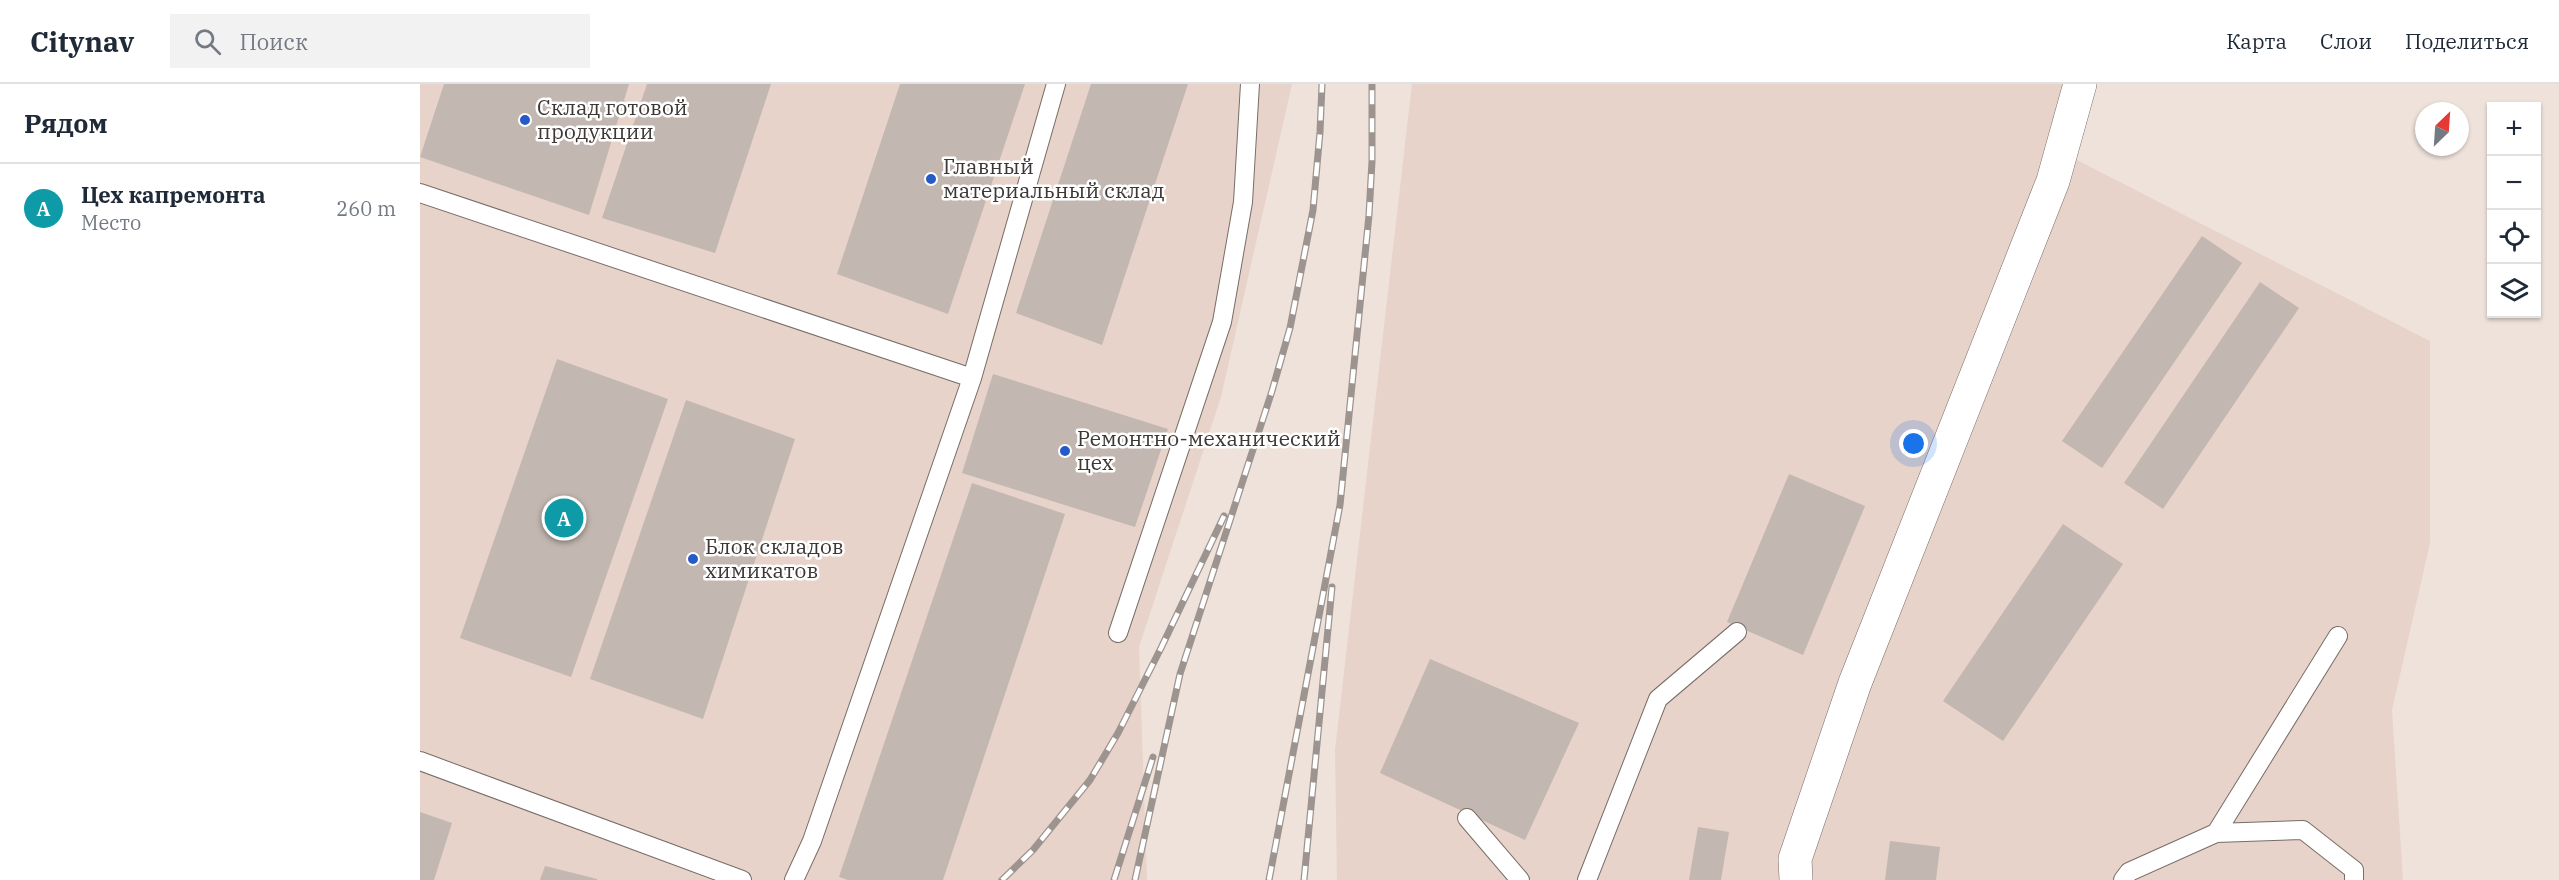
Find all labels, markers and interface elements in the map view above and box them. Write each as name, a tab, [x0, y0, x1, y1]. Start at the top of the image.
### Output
search box	[170, 14, 590, 68]
text: Citynav	[30, 23, 134, 60]
icon: search	[191, 25, 224, 58]
text: Поиск	[239, 27, 308, 56]
text: Карта	[2226, 27, 2287, 55]
text: Слои	[2320, 27, 2372, 55]
text: Поделиться	[2405, 27, 2529, 55]
place label: Склад готовой продукции	[537, 93, 688, 145]
north arrow	[2415, 102, 2469, 156]
map controls	[2487, 102, 2541, 318]
button: +	[2487, 102, 2541, 156]
text: Рядом	[24, 106, 108, 140]
marker: Склад готовой продукции	[518, 113, 532, 127]
place label: Главный материальный склад	[943, 152, 1165, 204]
button: −	[2487, 156, 2541, 210]
marker: Главный материальный склад	[924, 172, 938, 186]
text: Цех капремонта	[81, 180, 266, 209]
text: A	[37, 195, 50, 222]
text: 260 m	[336, 195, 396, 222]
text: Место	[81, 209, 141, 236]
button: locate	[2487, 210, 2541, 264]
button: layers	[2487, 264, 2541, 318]
place label: Ремонтно-механический цех	[1077, 424, 1341, 476]
your location	[1899, 429, 1928, 458]
marker: Ремонтно-механический цех	[1058, 444, 1072, 458]
pin: A	[544, 496, 584, 540]
place label: Блок складов химикатов	[705, 532, 844, 584]
marker: Блок складов химикатов	[686, 552, 700, 566]

